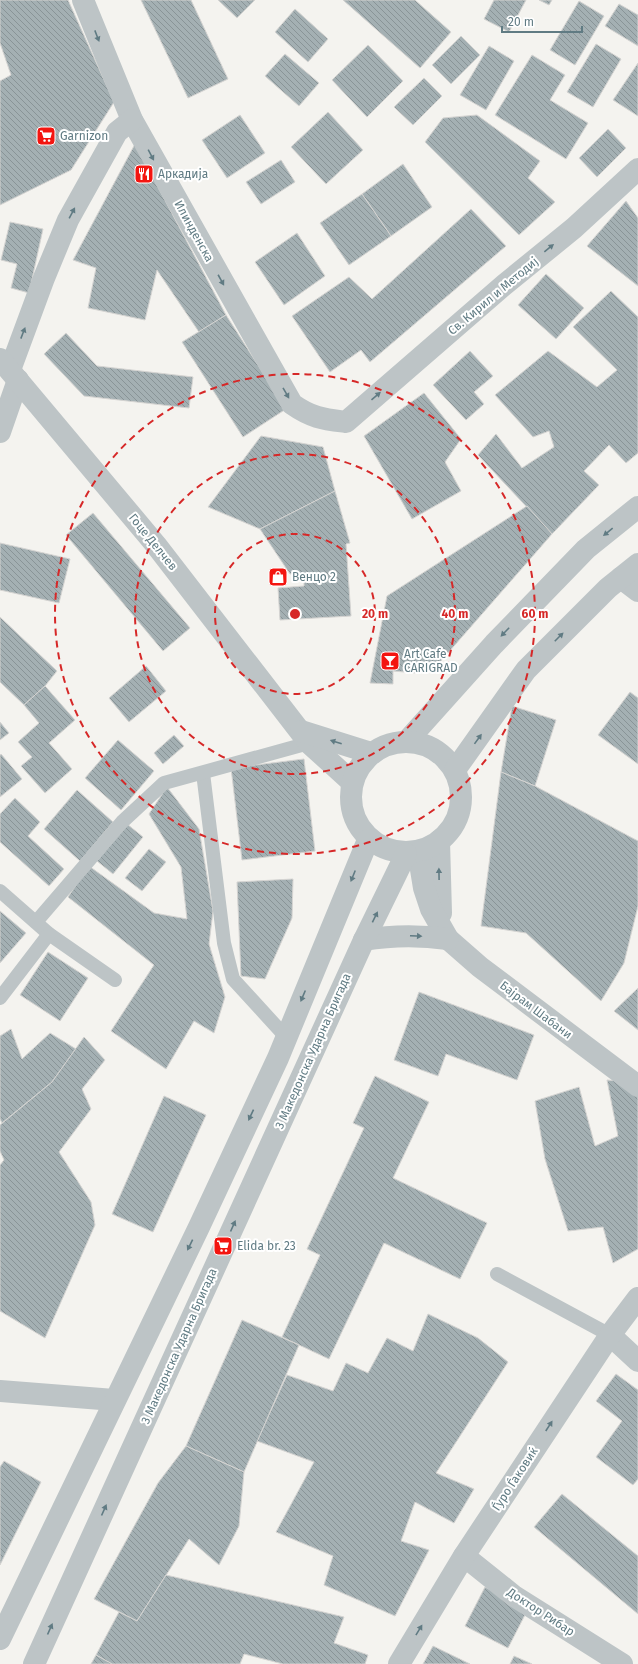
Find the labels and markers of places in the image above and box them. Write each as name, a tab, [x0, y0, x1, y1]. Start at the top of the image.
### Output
supermarket icon: Garnizon	[35, 125, 57, 147]
place label: Garnizon	[60, 129, 108, 143]
restaurant icon: Аркадија	[133, 163, 155, 185]
place label: Аркадија	[158, 167, 208, 181]
shop icon: Венцо 2	[267, 566, 289, 588]
place label: Венцо 2	[292, 570, 336, 584]
centre of rings	[288, 607, 302, 621]
place label: Art Cafe CARIGRAD	[404, 647, 458, 675]
bar icon: Art Cafe CARIGRAD	[379, 650, 401, 672]
supermarket icon: Elida br. 23	[212, 1235, 234, 1257]
place label: Elida br. 23	[237, 1239, 296, 1253]

